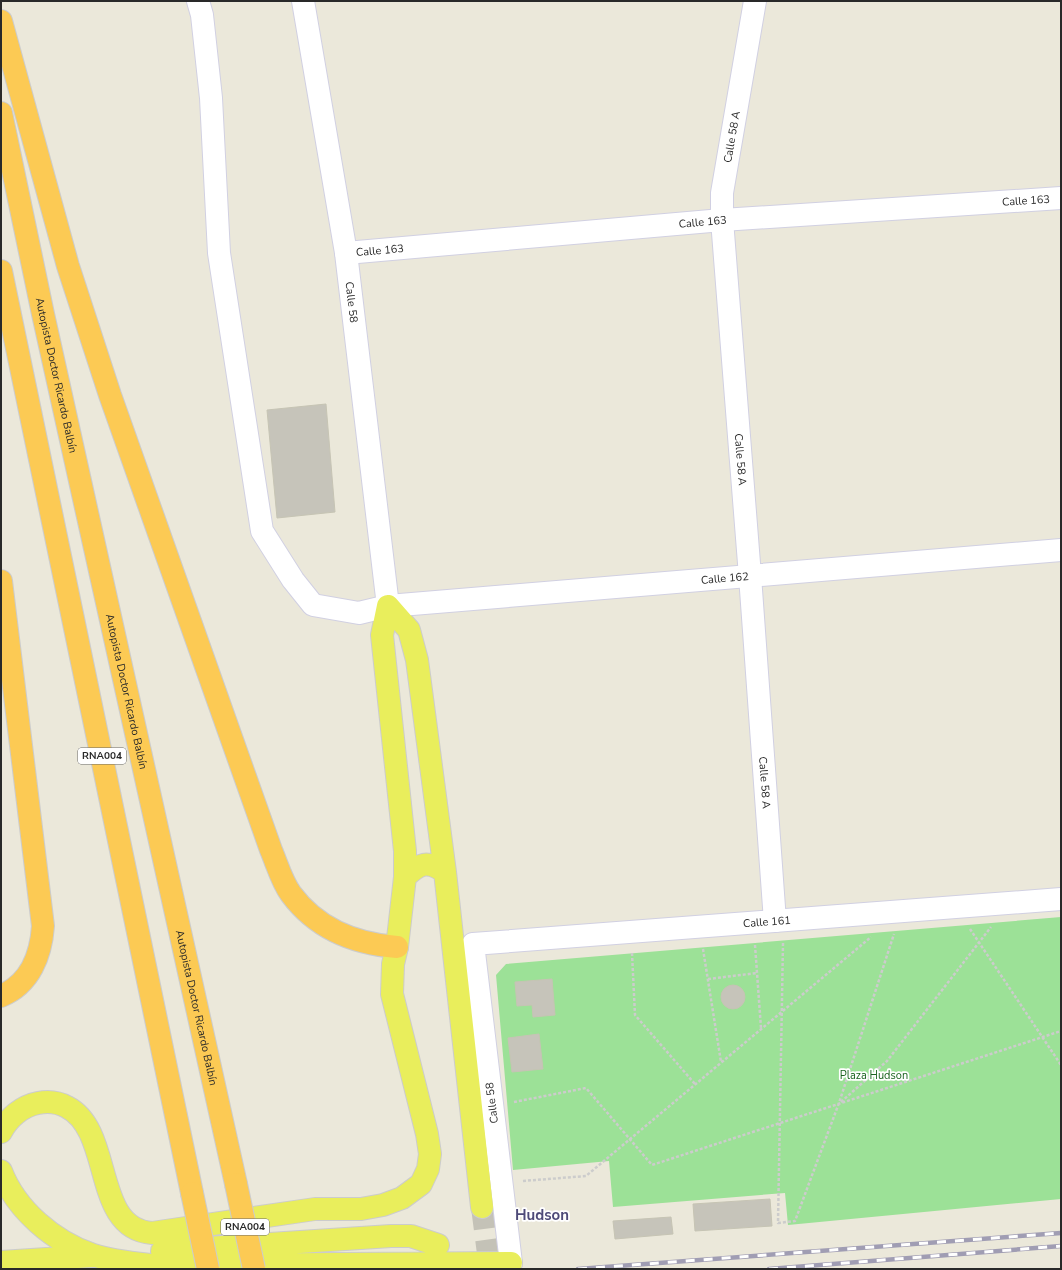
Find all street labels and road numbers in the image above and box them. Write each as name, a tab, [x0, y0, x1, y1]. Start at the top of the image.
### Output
street label: Calle 58 A	[720, 110, 744, 164]
street label: Calle 163	[1001, 191, 1050, 209]
street label: Calle 163	[678, 212, 727, 231]
street label: Calle 163	[355, 240, 404, 260]
street label: Calle 58	[342, 281, 362, 324]
street label: Autopista Doctor Ricardo Balbín	[32, 296, 81, 454]
street label: Calle 58 A	[731, 433, 750, 486]
street label: Calle 162	[700, 569, 749, 587]
street label: Autopista Doctor Ricardo Balbín	[102, 612, 151, 771]
road number: RNA004	[78, 748, 126, 764]
street label: Calle 58 A	[756, 756, 774, 809]
street label: Calle 161	[742, 912, 791, 931]
street label: Autopista Doctor Ricardo Balbín	[172, 929, 221, 1087]
street label: Calle 58	[482, 1081, 502, 1124]
road number: RNA004	[221, 1219, 269, 1235]

